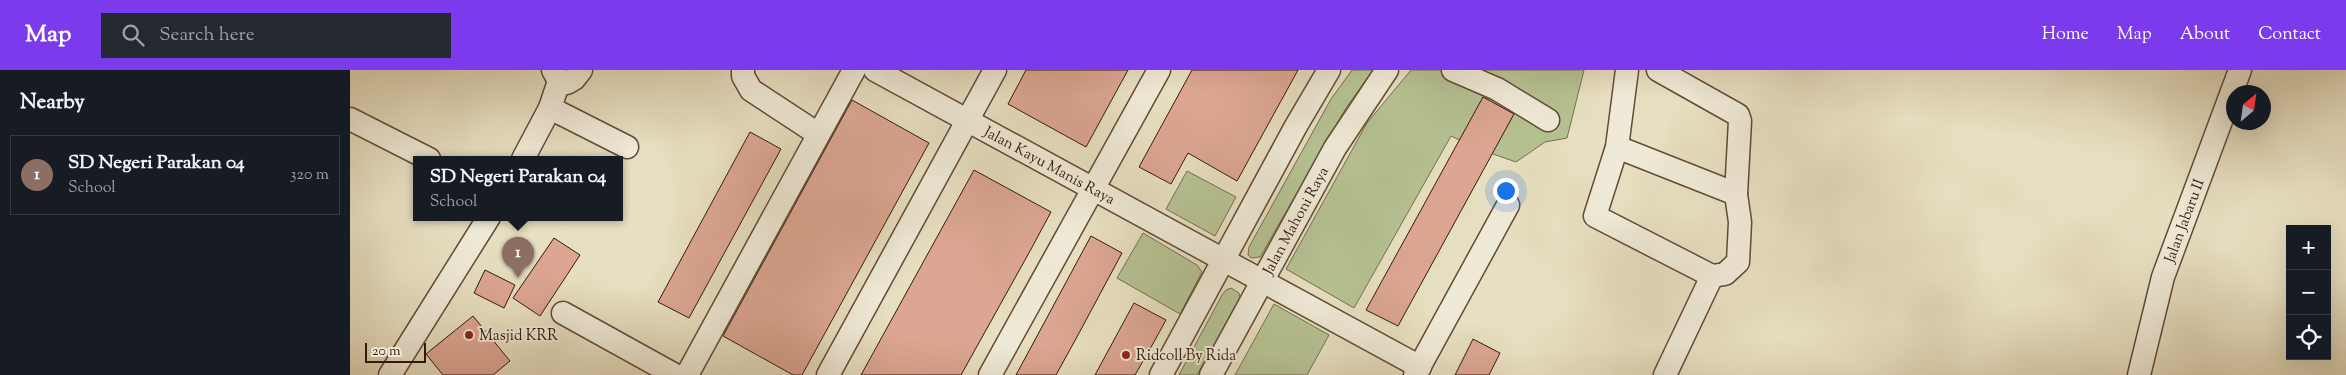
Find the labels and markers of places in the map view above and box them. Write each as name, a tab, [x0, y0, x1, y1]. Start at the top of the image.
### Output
pin: 1	[502, 237, 534, 278]
place label: Masjid KRR	[479, 326, 558, 347]
marker: Masjid KRR	[463, 329, 475, 341]
place label: Ridcoll By Rida	[1136, 346, 1236, 367]
marker: Ridcoll By Rida	[1120, 349, 1132, 361]

